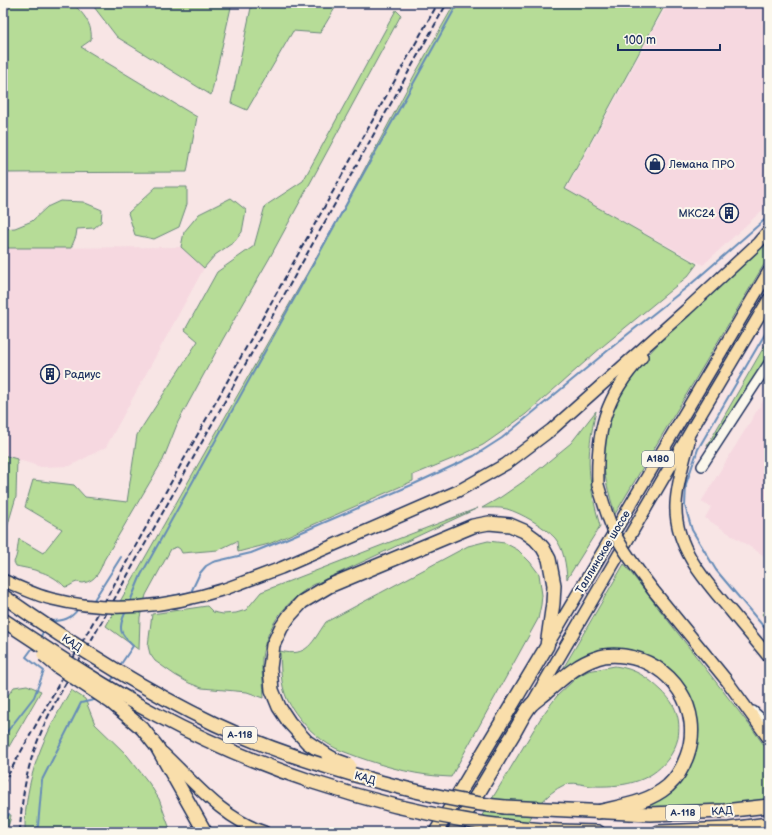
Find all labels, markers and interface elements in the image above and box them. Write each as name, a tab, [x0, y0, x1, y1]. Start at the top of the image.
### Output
scale bar	[618, 26, 720, 52]
text: 100 m	[624, 33, 656, 48]
shop icon: Лемана ПРО	[644, 153, 666, 175]
place label: Лемана ПРО	[668, 158, 735, 171]
building icon: МКС24	[718, 202, 740, 224]
place label: МКС24	[678, 207, 715, 220]
building icon: Радиус	[39, 363, 61, 385]
place label: Радиус	[64, 368, 101, 381]
road number: A180	[642, 451, 674, 467]
street label: Таллинское шоссе	[573, 508, 633, 596]
street label: КАД	[59, 632, 85, 655]
road number: А-118	[223, 727, 257, 743]
street label: КАД	[353, 769, 377, 787]
street label: КАД	[711, 804, 733, 818]
road number: А-118	[666, 805, 700, 821]

